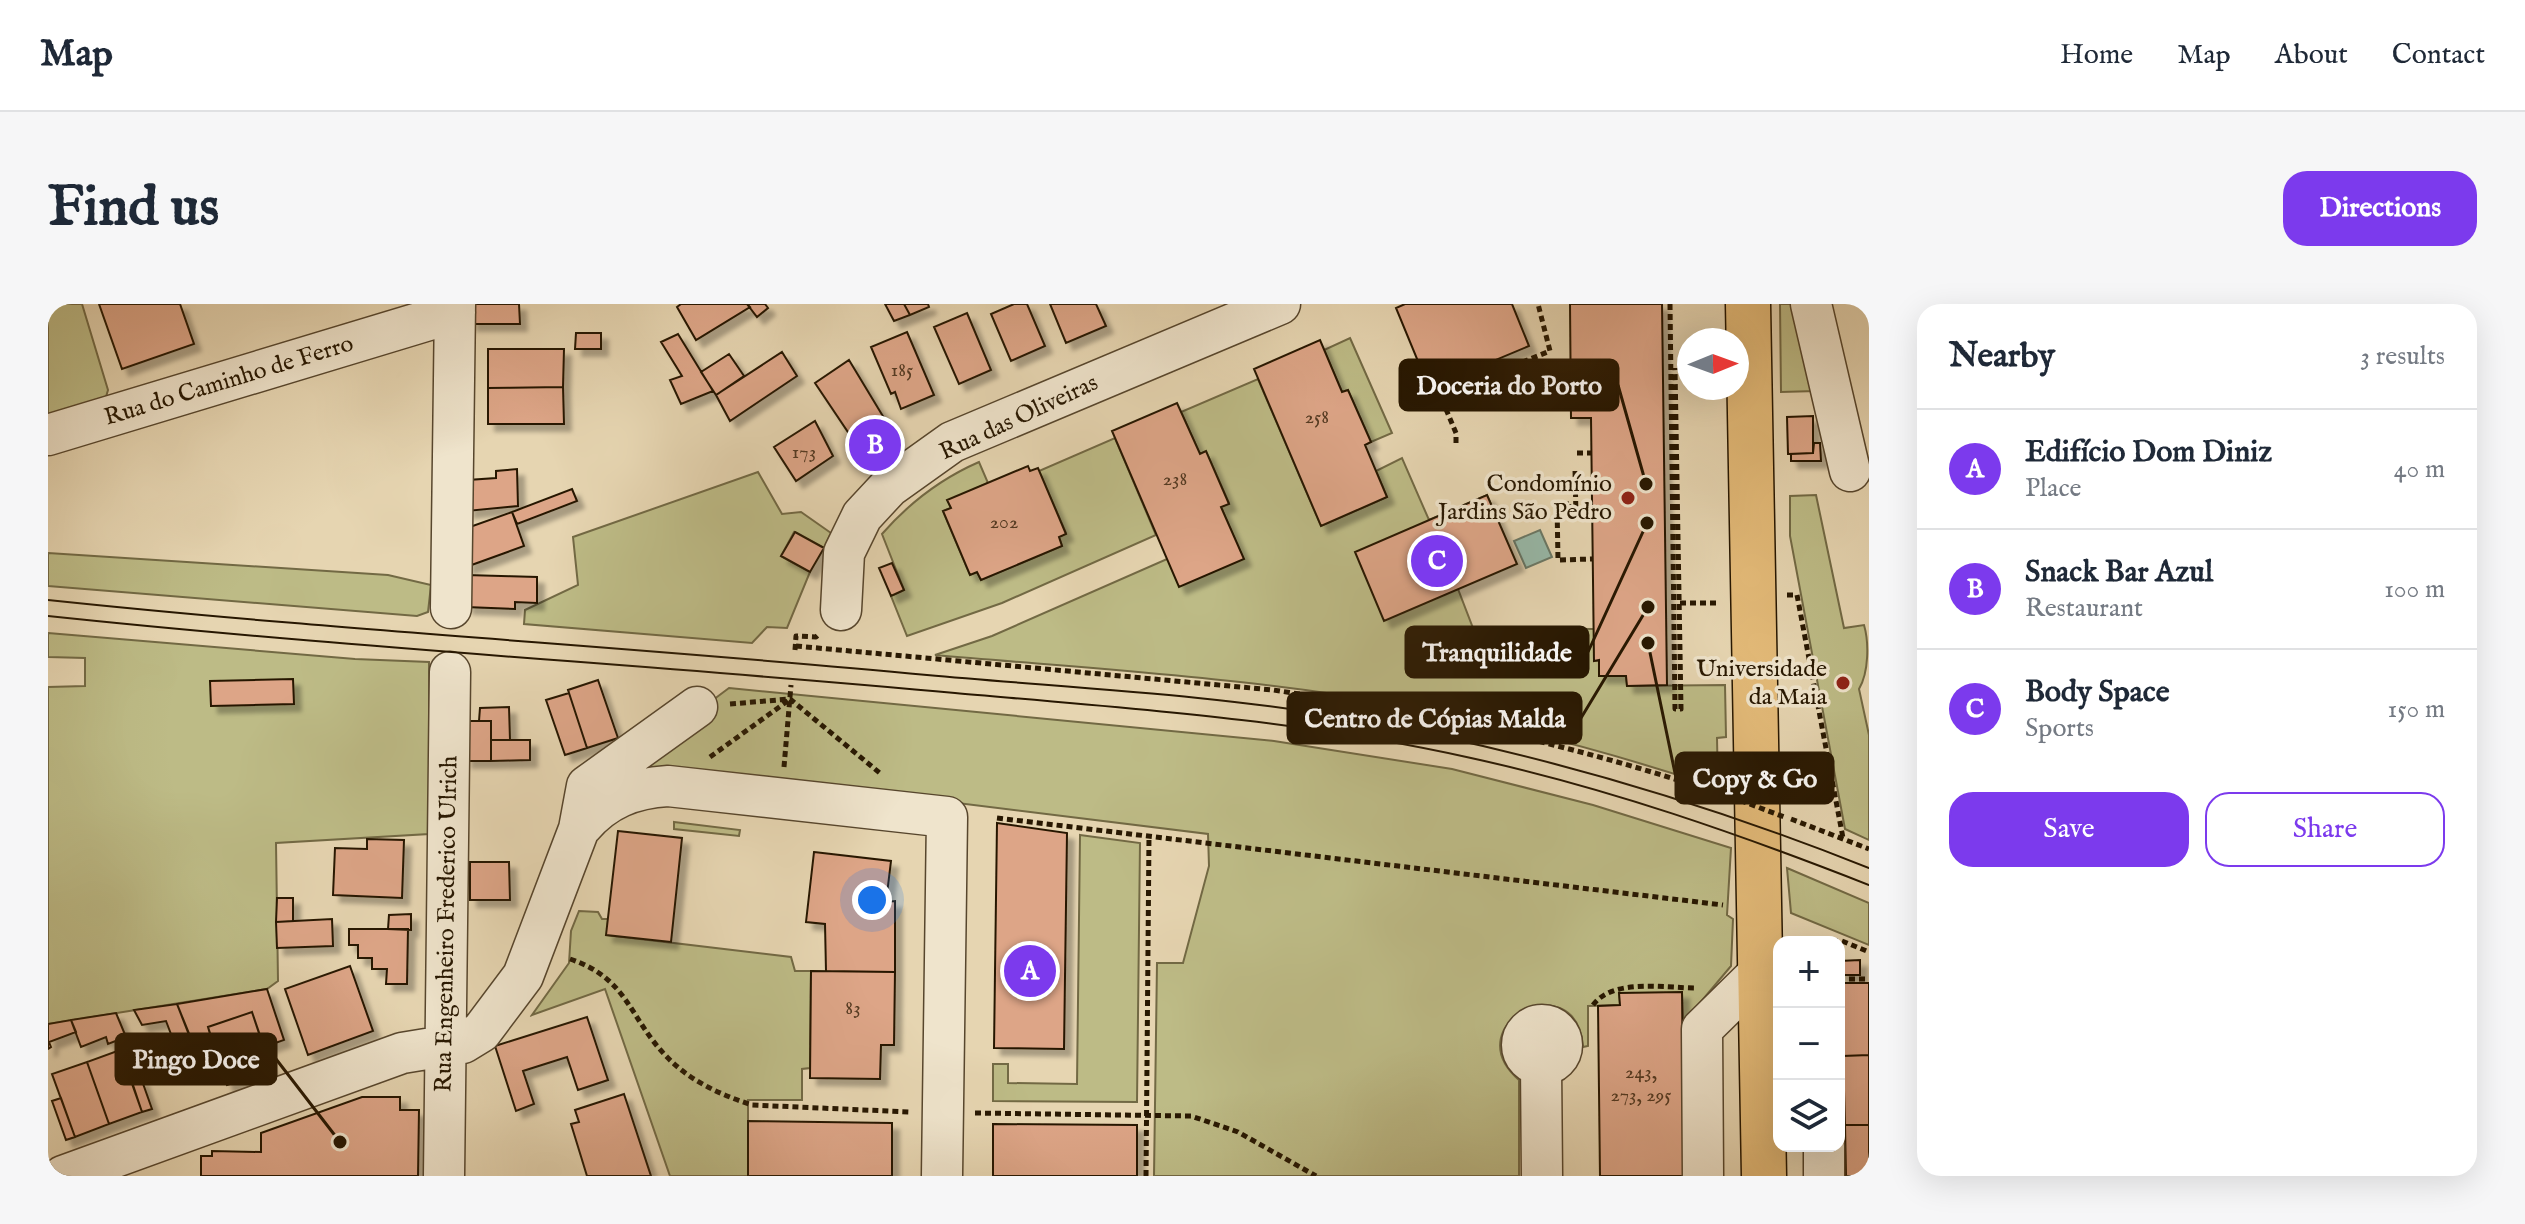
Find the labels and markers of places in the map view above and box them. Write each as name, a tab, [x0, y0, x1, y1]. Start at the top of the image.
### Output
callout: Doceria do Porto	[1400, 360, 1618, 410]
pin: B	[849, 415, 901, 475]
place label: Condomínio Jardins São Pedro	[1435, 469, 1612, 528]
marker: Condomínio Jardins São Pedro	[1619, 489, 1637, 507]
pin: C	[1411, 531, 1463, 591]
callout: Tranquilidade	[1406, 627, 1588, 677]
place label: Universidade da Maia	[1696, 654, 1828, 713]
marker: Universidade da Maia	[1834, 674, 1852, 692]
callout: Centro de Cópias Malda	[1288, 693, 1581, 743]
callout: Copy & Go	[1676, 753, 1833, 803]
pin: A	[1004, 941, 1056, 1001]
callout: Pingo Doce	[116, 1034, 276, 1084]

